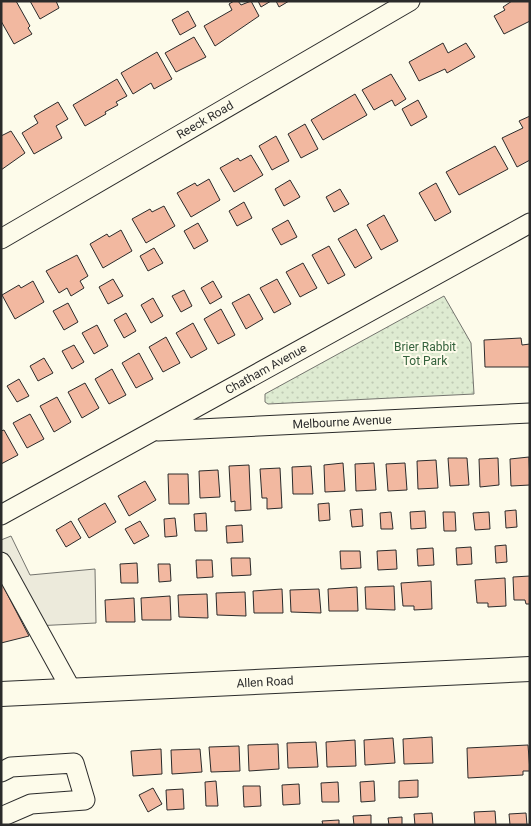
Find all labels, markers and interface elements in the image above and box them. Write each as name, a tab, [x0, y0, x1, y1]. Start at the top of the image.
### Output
street label: Reeck Road	[174, 98, 236, 142]
park label: Brier Rabbit Tot Park	[394, 340, 456, 368]
street label: Chatham Avenue	[223, 341, 309, 397]
street label: Melbourne Avenue	[292, 412, 392, 432]
street label: Allen Road	[236, 674, 294, 690]

